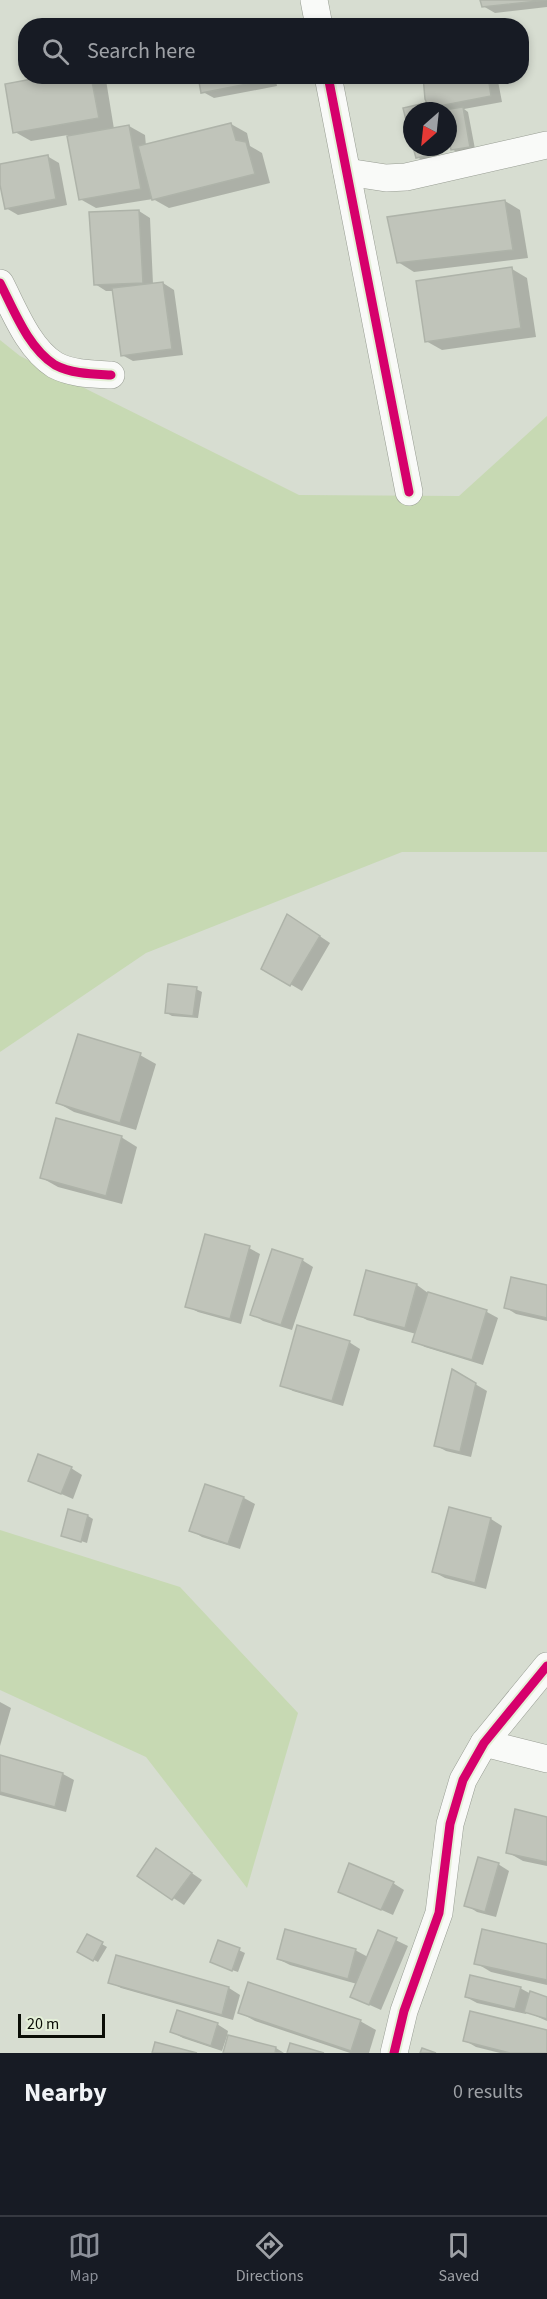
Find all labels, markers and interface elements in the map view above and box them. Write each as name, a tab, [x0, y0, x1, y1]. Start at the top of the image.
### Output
search box	[18, 18, 529, 84]
icon: search	[39, 35, 72, 68]
text: Search here	[87, 35, 195, 67]
north arrow	[403, 102, 457, 156]
scale bar	[18, 2011, 105, 2038]
text: 20 m	[27, 2013, 59, 2035]
text: Nearby	[24, 2074, 107, 2111]
text: 0 results	[453, 2078, 523, 2106]
tab: Map	[68, 2229, 101, 2287]
tab: Directions	[236, 2229, 303, 2287]
tab: Saved	[439, 2229, 479, 2287]

